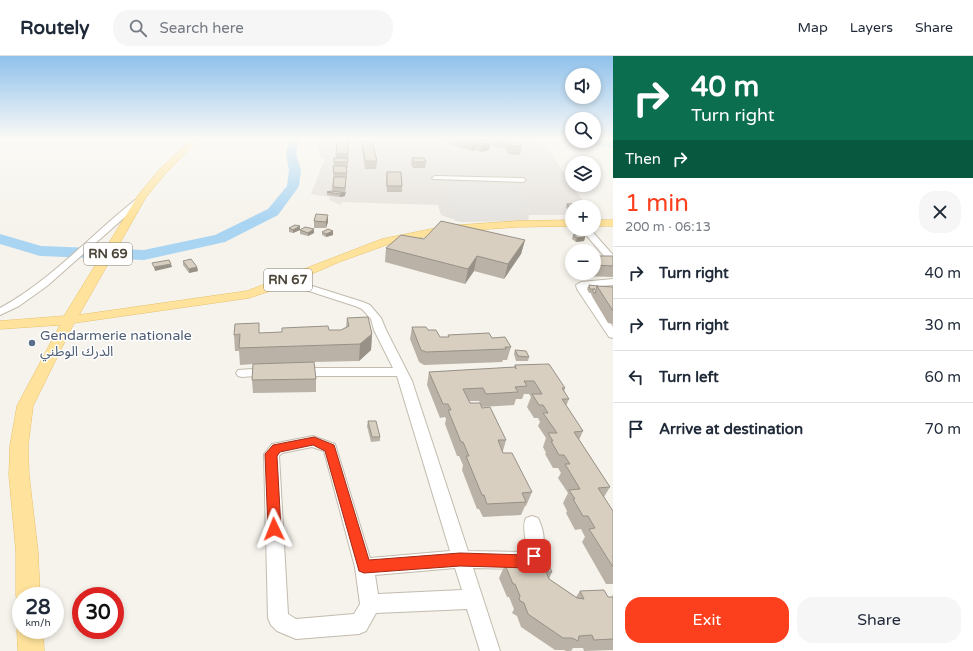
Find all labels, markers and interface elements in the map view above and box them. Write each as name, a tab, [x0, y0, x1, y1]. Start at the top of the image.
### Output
search box	[113, 10, 393, 46]
text: Routely	[20, 17, 89, 39]
icon: search	[127, 17, 149, 39]
text: Search here	[159, 19, 244, 37]
text: Map	[798, 19, 828, 36]
text: Layers	[850, 19, 893, 36]
text: Share	[915, 19, 953, 36]
map controls	[565, 68, 601, 280]
button: sound	[565, 68, 601, 104]
text: 40 m	[691, 70, 759, 104]
icon: right	[625, 72, 677, 124]
text: Turn right	[691, 104, 775, 126]
button: search	[565, 112, 601, 148]
icon: right	[669, 148, 691, 170]
text: Then	[625, 150, 661, 168]
button: layers	[565, 156, 601, 192]
text: 1 min	[625, 189, 689, 218]
button: close	[919, 191, 961, 233]
button: +	[565, 200, 601, 236]
text: 200 m · 06:13	[625, 219, 711, 235]
road number: RN 69	[84, 243, 132, 265]
button: −	[565, 244, 601, 280]
icon: right	[625, 262, 647, 284]
text: Turn right	[659, 264, 729, 282]
text: 40 m	[924, 264, 961, 282]
road number: RN 67	[264, 269, 312, 291]
icon: right	[625, 314, 647, 336]
text: Turn right	[659, 316, 729, 334]
text: 30 m	[924, 316, 961, 334]
place label: Gendarmerie nationale الدرك الوطني	[40, 327, 192, 362]
marker: Gendarmerie nationale الدرك الوطني	[27, 338, 37, 348]
icon: left	[625, 366, 647, 388]
text: Turn left	[659, 368, 719, 386]
text: 60 m	[924, 368, 961, 386]
icon: arrive	[625, 418, 647, 440]
text: Arrive at destination	[659, 420, 803, 438]
text: 70 m	[924, 420, 961, 438]
position arrow	[253, 508, 295, 550]
pin	[517, 539, 551, 573]
icon: arrive	[523, 545, 545, 567]
speed limit sign: 30	[72, 587, 124, 639]
text: 28	[25, 596, 51, 620]
button: Exit	[625, 597, 789, 643]
button: Share	[797, 597, 961, 643]
text: km/h	[25, 617, 51, 629]

